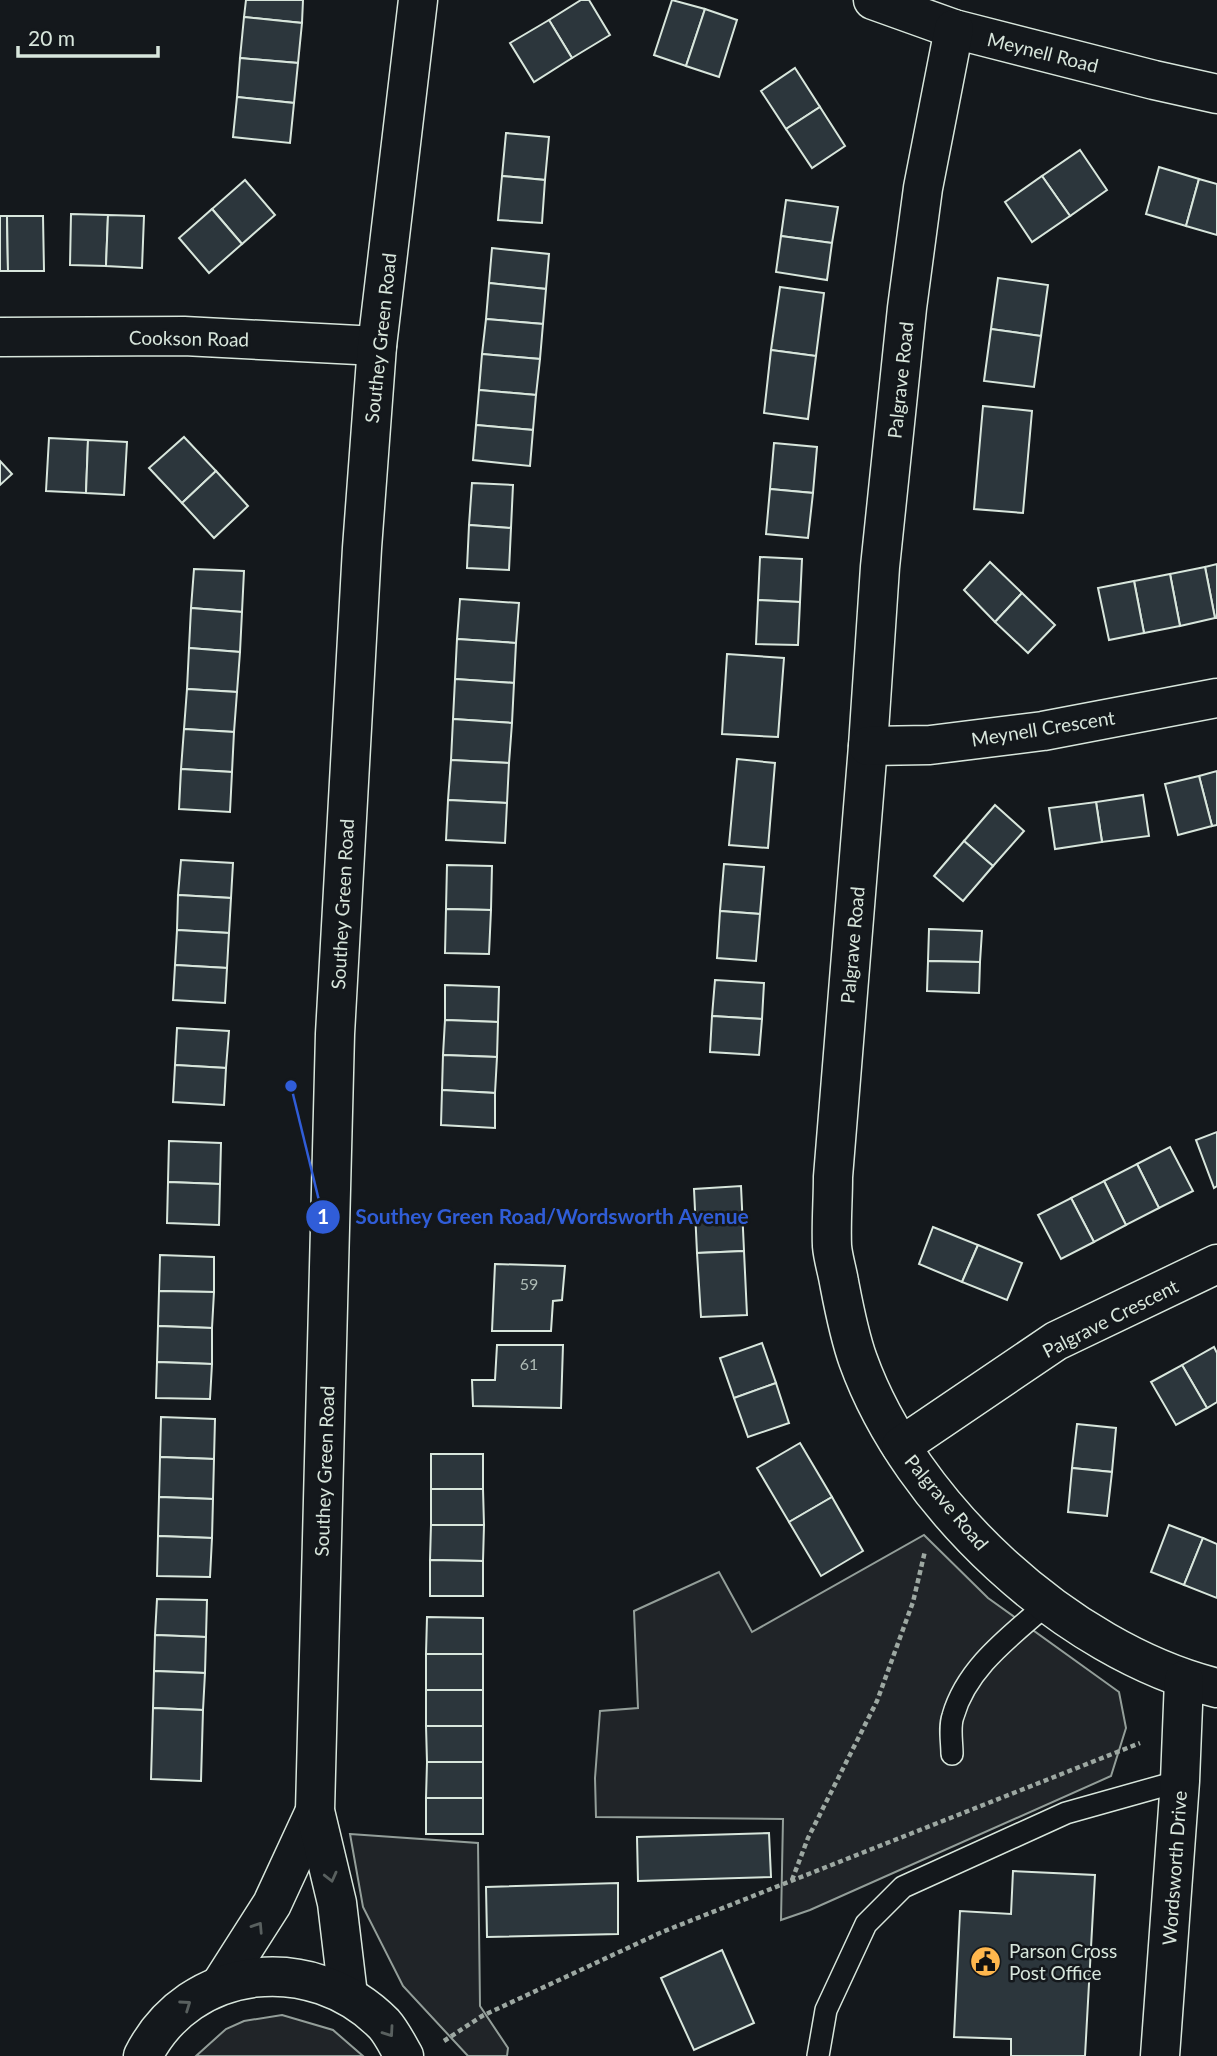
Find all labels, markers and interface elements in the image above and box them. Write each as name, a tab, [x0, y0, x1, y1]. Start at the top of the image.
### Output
scale bar	[18, 14, 158, 58]
text: 20 m	[28, 25, 75, 50]
street label: Meynell Road	[985, 27, 1101, 77]
street label: Southey Green Road	[360, 252, 400, 424]
street label: Palgrave Road	[882, 320, 918, 440]
street label: Cookson Road	[129, 325, 249, 351]
street label: Meynell Crescent	[970, 705, 1117, 751]
street label: Southey Green Road	[326, 818, 358, 990]
street label: Palgrave Road	[835, 885, 869, 1005]
callout: Southey Green Road/Wordsworth Avenue	[305, 1196, 763, 1238]
text: 1	[317, 1203, 329, 1228]
text: Southey Green Road/Wordsworth Avenue	[355, 1203, 749, 1228]
house number: 59	[520, 1274, 538, 1293]
street label: Palgrave Crescent	[1038, 1274, 1182, 1362]
house number: 61	[520, 1354, 538, 1373]
street label: Southey Green Road	[310, 1385, 338, 1557]
street label: Palgrave Road	[900, 1450, 994, 1554]
street label: Wordsworth Drive	[1157, 1790, 1191, 1946]
one-way arrow	[323, 1871, 337, 1883]
one-way arrow	[249, 1922, 262, 1935]
place label: Parson Cross Post Office	[1009, 1939, 1117, 1984]
public building icon: Parson Cross Post Office	[969, 1944, 1003, 1978]
one-way arrow	[178, 2001, 191, 2013]
one-way arrow	[381, 2025, 393, 2037]

